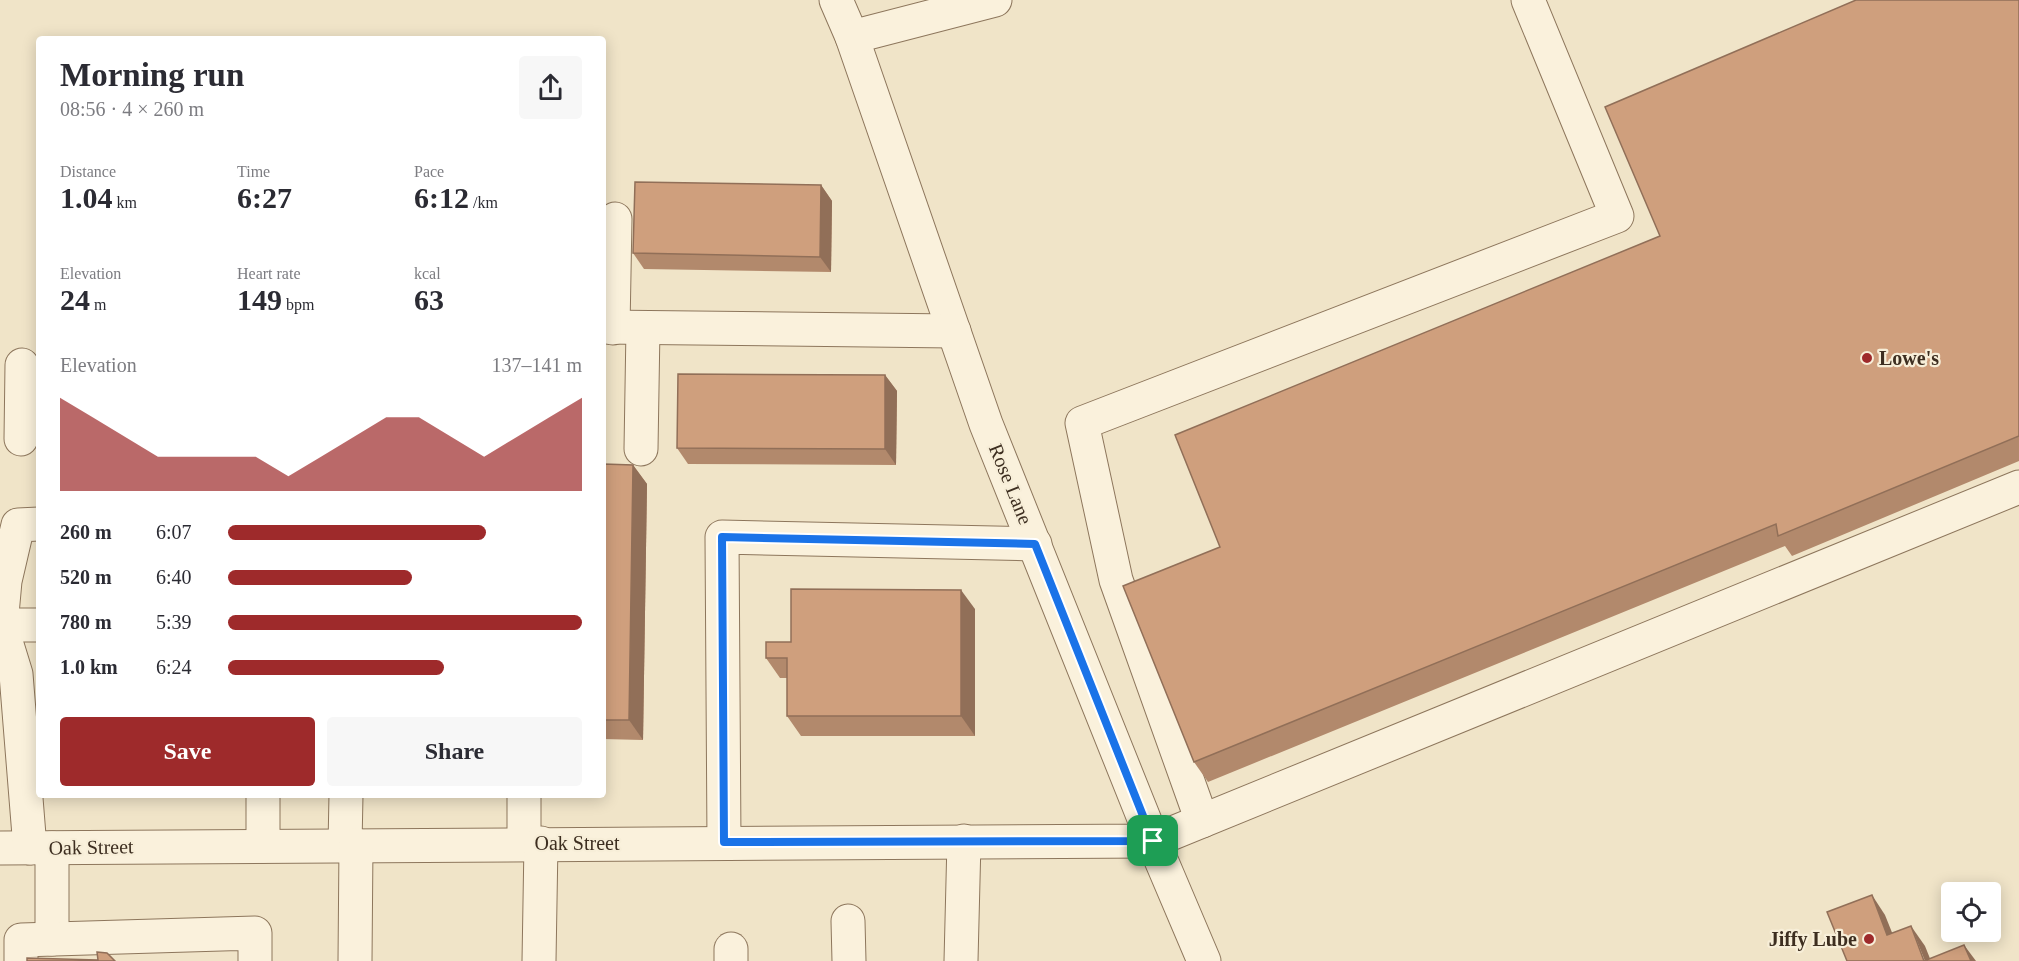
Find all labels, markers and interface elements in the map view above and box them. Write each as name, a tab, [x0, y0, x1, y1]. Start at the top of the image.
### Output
button: share	[519, 56, 582, 119]
text: Morning run	[60, 57, 244, 93]
text: 08:56 · 4 × 260 m	[60, 98, 204, 120]
text: Distance	[60, 163, 116, 180]
text: Time	[237, 163, 270, 180]
text: Pace	[414, 163, 444, 180]
text: 1.04	[60, 181, 113, 214]
text: 6:27	[237, 181, 292, 214]
text: 6:12	[414, 181, 469, 214]
text: km	[113, 194, 137, 211]
text: /km	[469, 194, 498, 211]
text: Elevation	[60, 265, 121, 282]
text: Heart rate	[237, 265, 301, 282]
text: kcal	[414, 265, 441, 282]
text: 24	[60, 283, 90, 316]
text: 149	[237, 283, 282, 316]
text: 63	[414, 283, 444, 316]
text: m	[90, 296, 106, 313]
text: bpm	[282, 296, 314, 313]
place label: Lowe's	[1879, 347, 1939, 369]
marker: Lowe's	[1860, 351, 1874, 365]
text: Elevation	[60, 354, 137, 376]
text: 137–141 m	[491, 354, 582, 376]
street label: Rose Lane	[985, 440, 1037, 528]
text: 260 m	[60, 521, 112, 543]
text: 6:07	[156, 521, 192, 543]
text: 520 m	[60, 566, 112, 588]
text: 6:40	[156, 566, 192, 588]
text: 780 m	[60, 611, 112, 633]
text: 5:39	[156, 611, 192, 633]
text: 1.0 km	[60, 656, 118, 678]
text: 6:24	[156, 656, 192, 678]
button: Save	[60, 717, 315, 786]
button: Share	[327, 717, 582, 786]
pin	[1127, 815, 1178, 866]
icon: arrive	[1136, 824, 1169, 857]
street label: Oak Street	[535, 832, 620, 854]
street label: Oak Street	[48, 835, 134, 859]
map controls	[1941, 882, 2001, 942]
button: locate	[1941, 882, 2001, 942]
place label: Jiffy Lube	[1769, 928, 1857, 951]
marker: Jiffy Lube	[1862, 932, 1876, 946]

